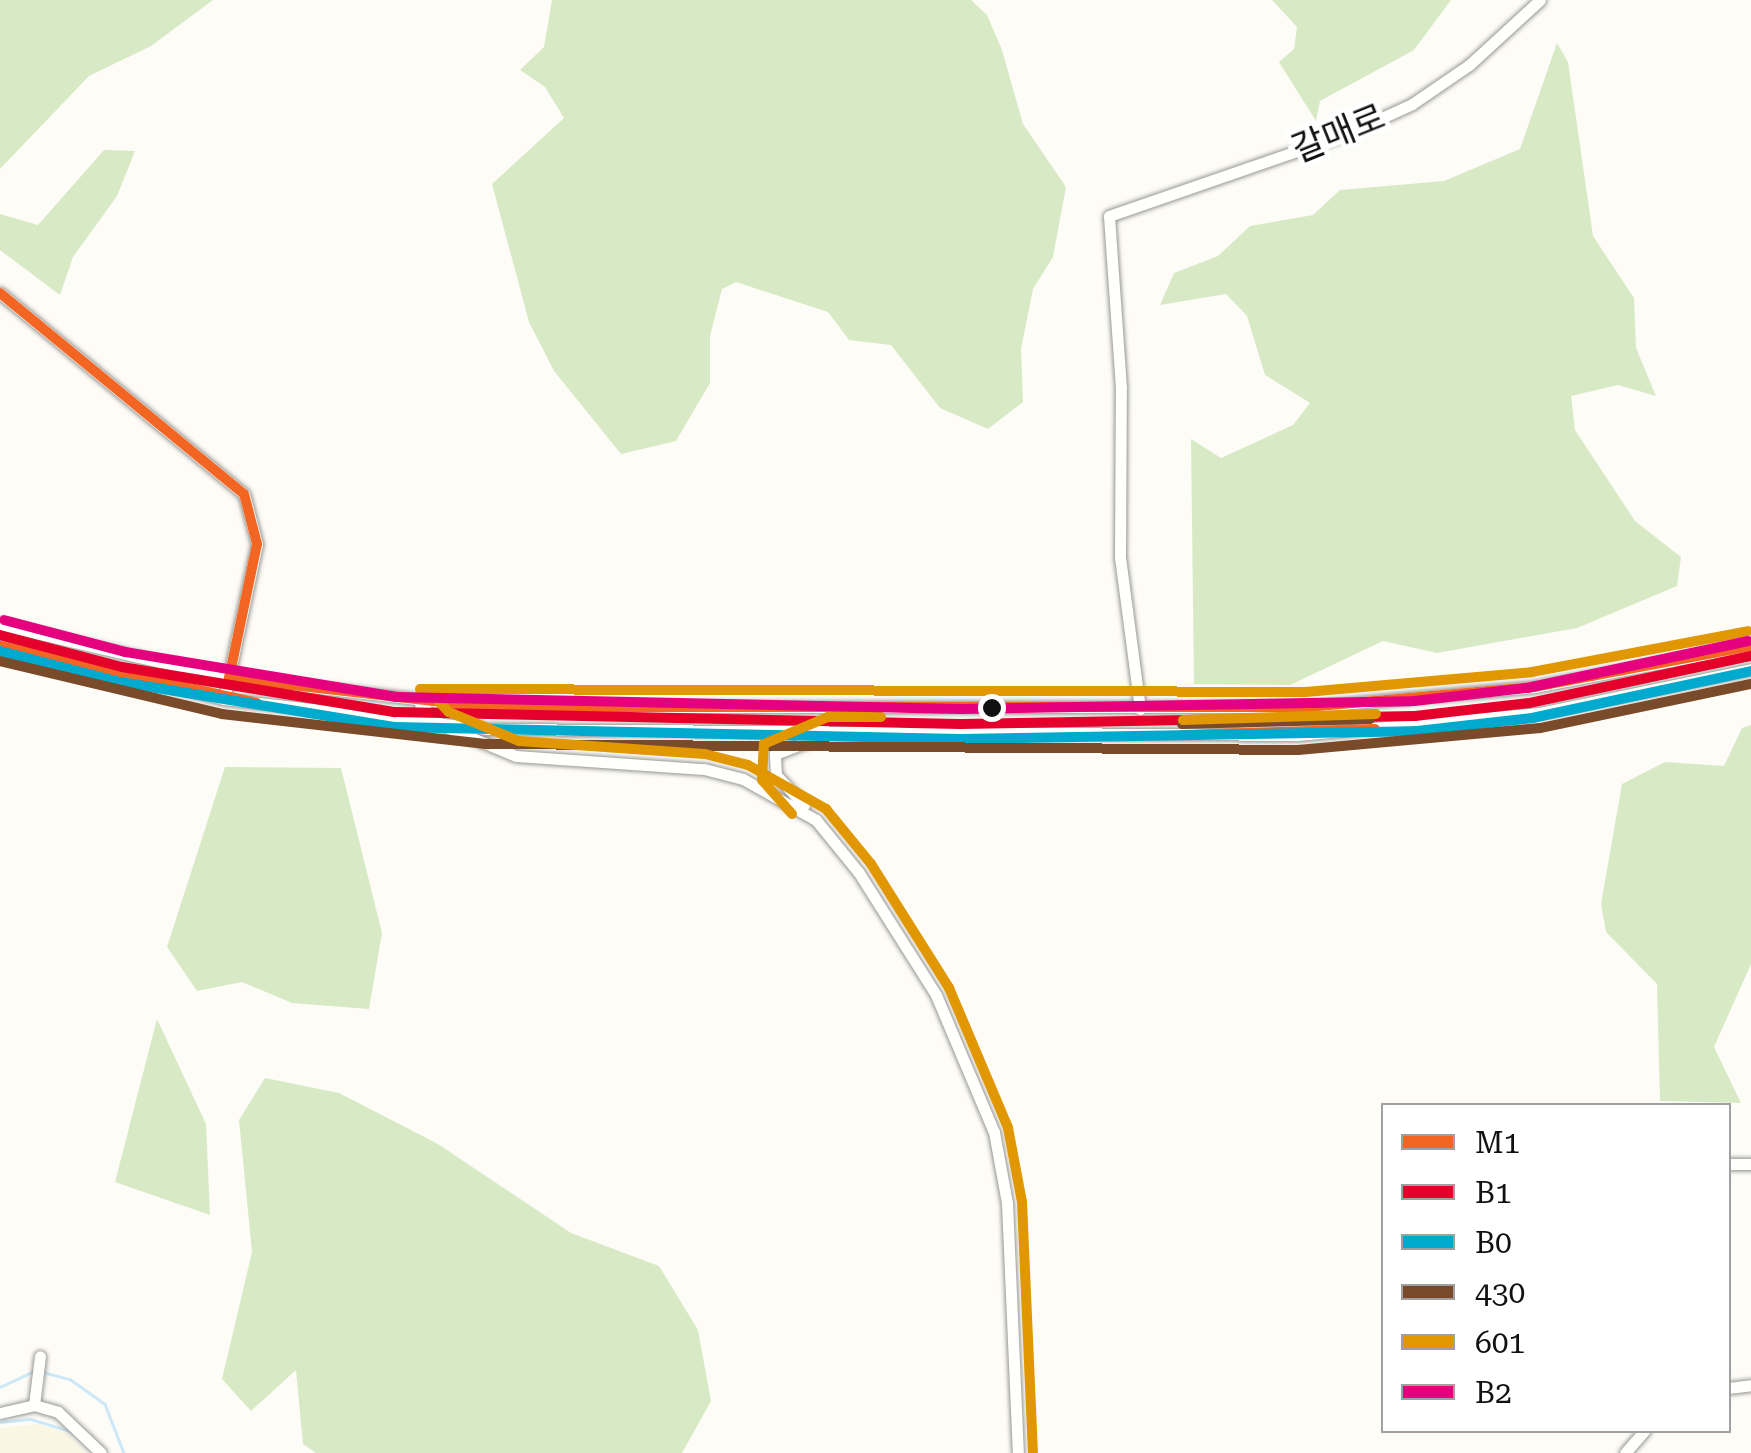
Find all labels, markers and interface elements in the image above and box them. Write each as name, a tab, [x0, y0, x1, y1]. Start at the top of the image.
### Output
street label: 갈매로	[1286, 96, 1392, 172]
unlabelled marker	[982, 698, 1002, 718]
legend	[1381, 1103, 1731, 1433]
text: M1	[1475, 1125, 1520, 1160]
text: B1	[1475, 1175, 1512, 1210]
text: B0	[1475, 1225, 1512, 1260]
text: 430	[1475, 1275, 1525, 1310]
text: 601	[1475, 1325, 1525, 1360]
text: B2	[1475, 1375, 1512, 1410]

